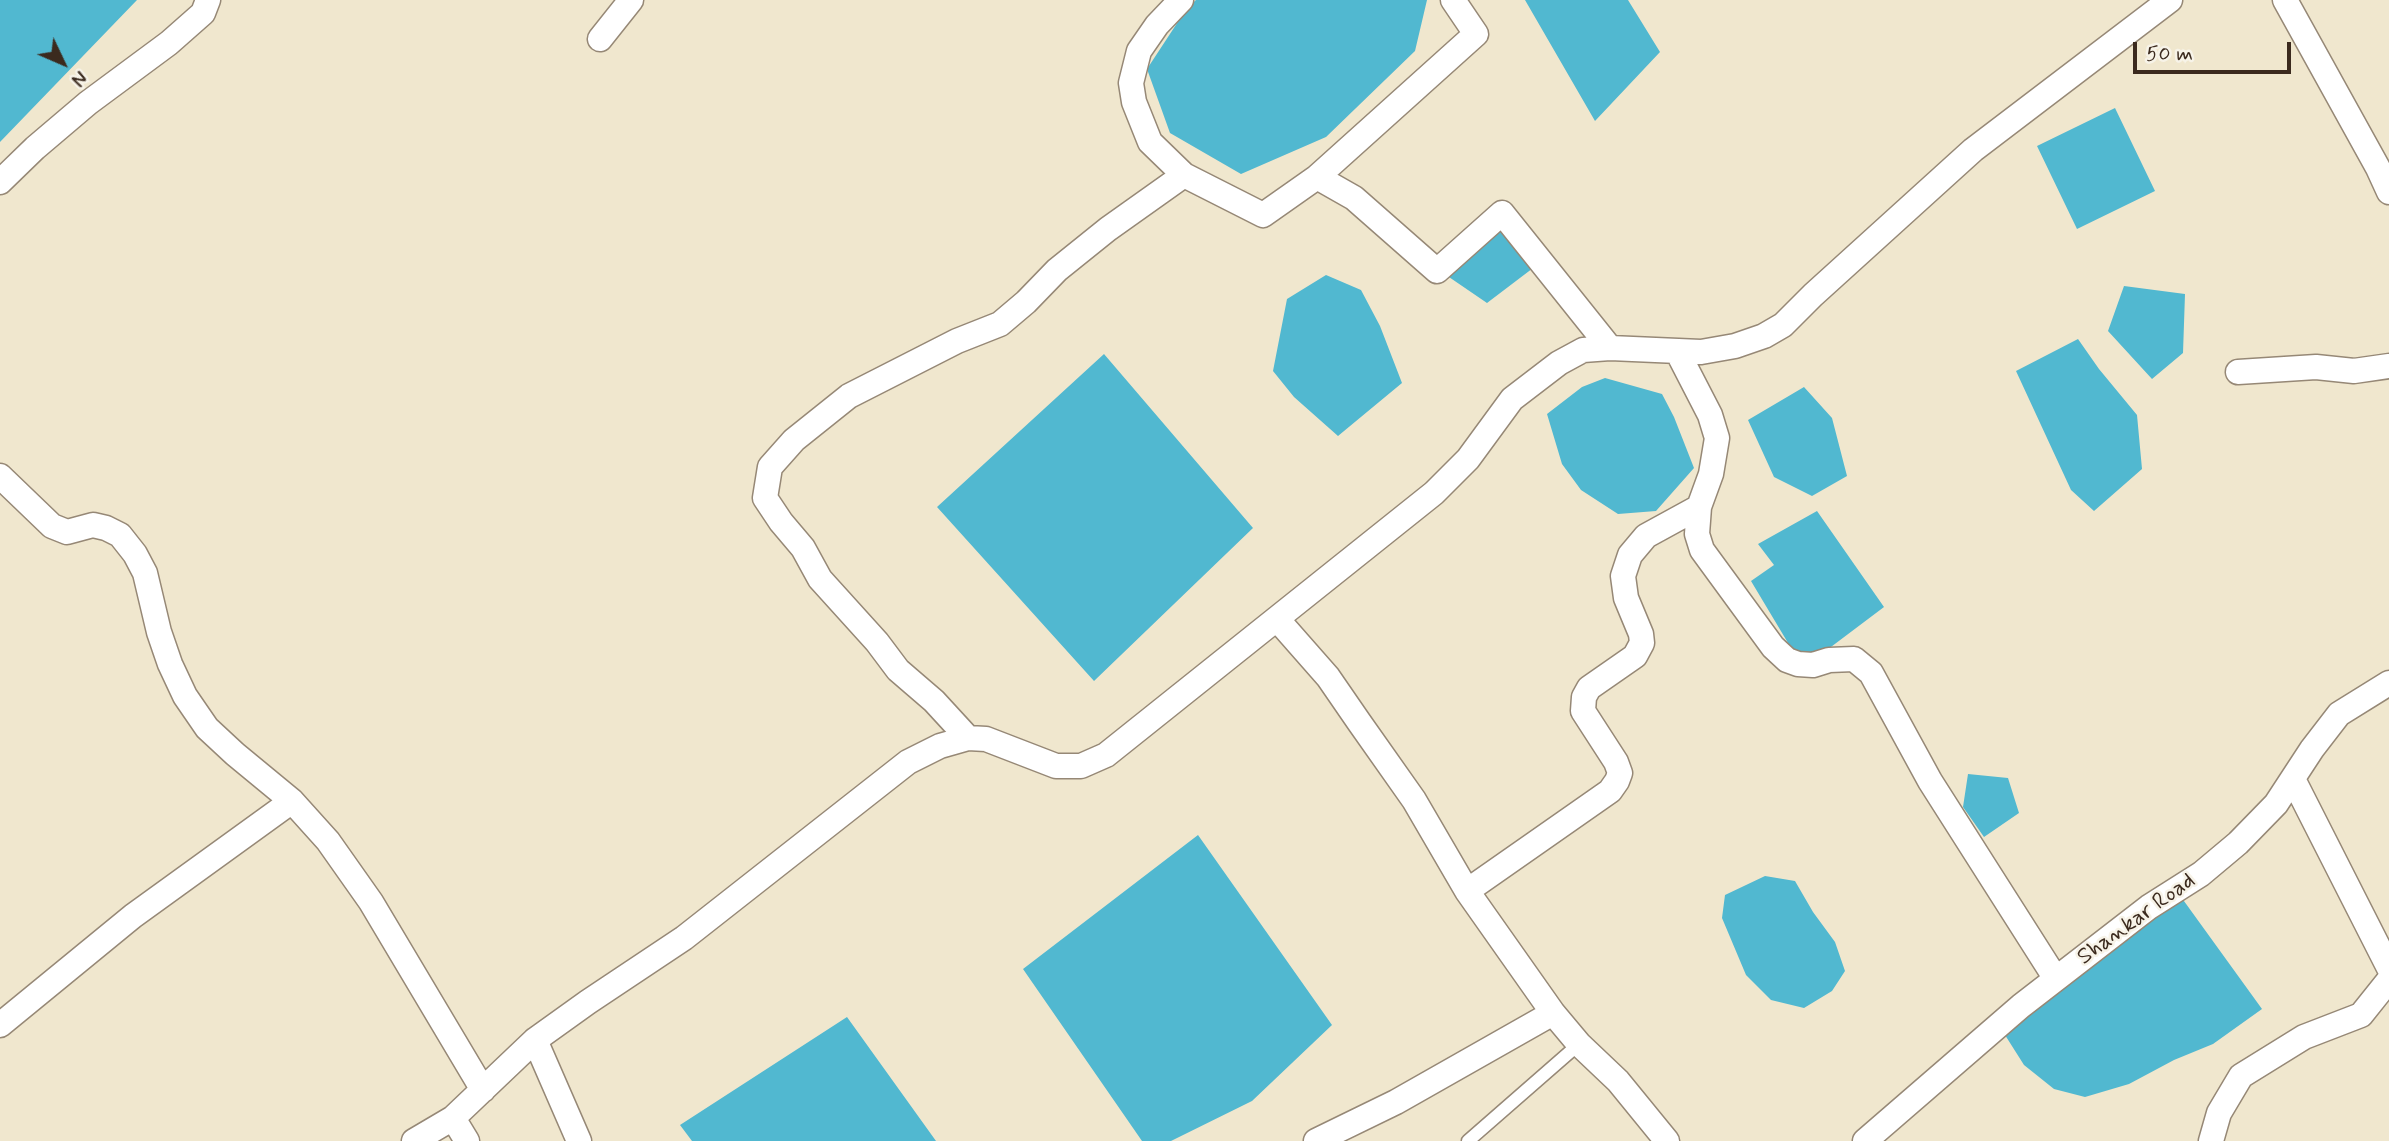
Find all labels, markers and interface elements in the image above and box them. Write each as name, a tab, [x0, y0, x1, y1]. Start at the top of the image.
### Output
north arrow	[28, 28, 98, 98]
scale bar	[2137, 28, 2294, 72]
text: 50 m	[2146, 40, 2193, 68]
text: N	[65, 65, 92, 91]
street label: Shankar Road	[2073, 868, 2201, 972]

